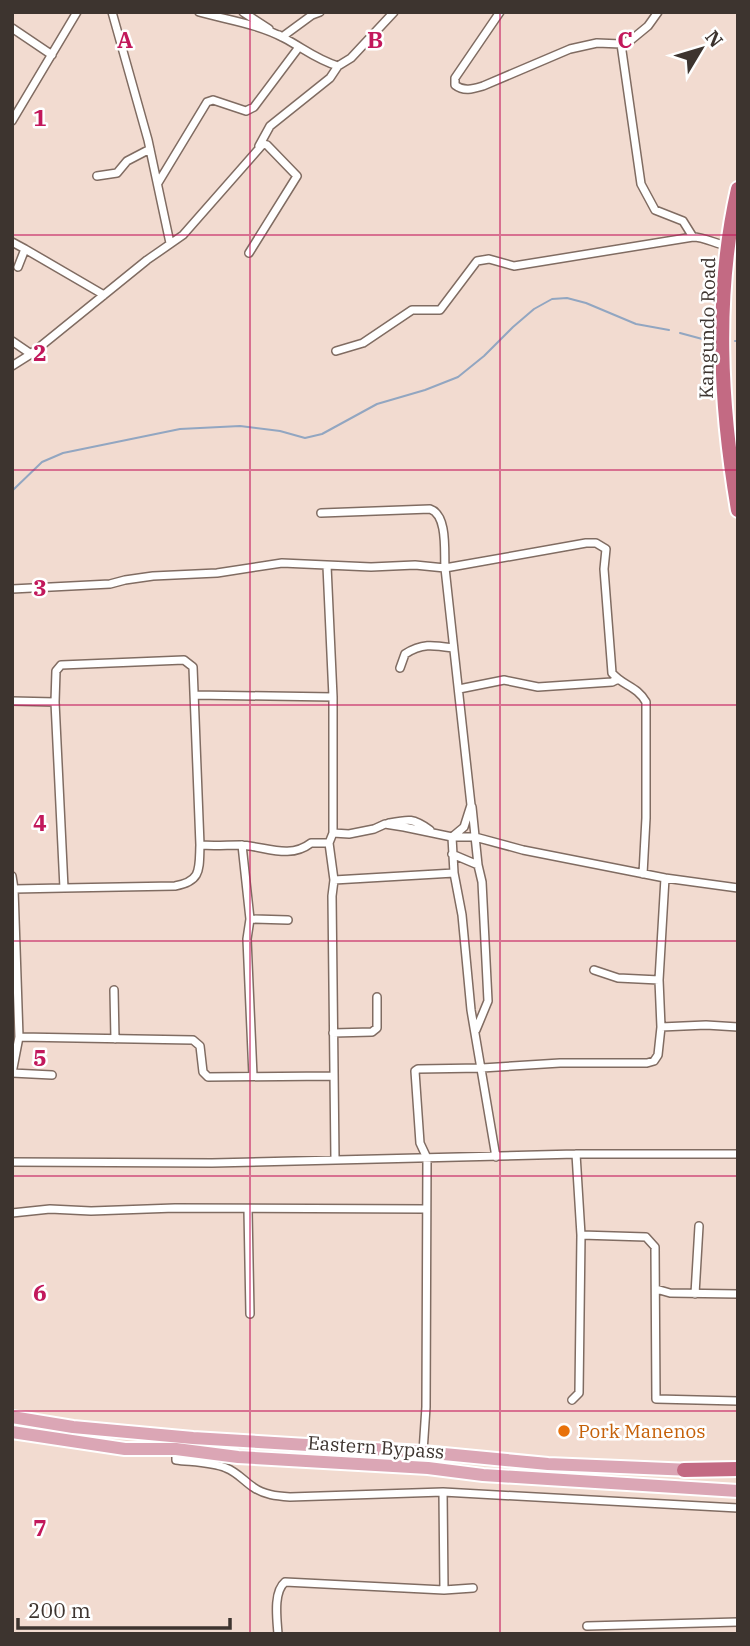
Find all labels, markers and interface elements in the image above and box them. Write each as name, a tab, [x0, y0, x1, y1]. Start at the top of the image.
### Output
north arrow	[666, 14, 736, 84]
text: A	[117, 24, 133, 54]
text: B	[367, 24, 383, 54]
text: C	[617, 24, 633, 54]
text: N	[700, 25, 728, 52]
text: 1	[33, 102, 47, 132]
street label: Kangundo Road	[694, 257, 720, 399]
text: 2	[33, 337, 47, 367]
text: 3	[33, 572, 47, 602]
text: 4	[33, 807, 47, 837]
text: 5	[33, 1042, 47, 1072]
text: 6	[33, 1277, 47, 1307]
place label: Pork Manenos	[578, 1419, 706, 1443]
marker: Pork Manenos	[556, 1423, 572, 1439]
street label: Eastern Bypass	[307, 1430, 445, 1464]
text: 7	[33, 1512, 47, 1542]
scale bar	[18, 1586, 229, 1630]
text: 200 m	[28, 1596, 91, 1624]

